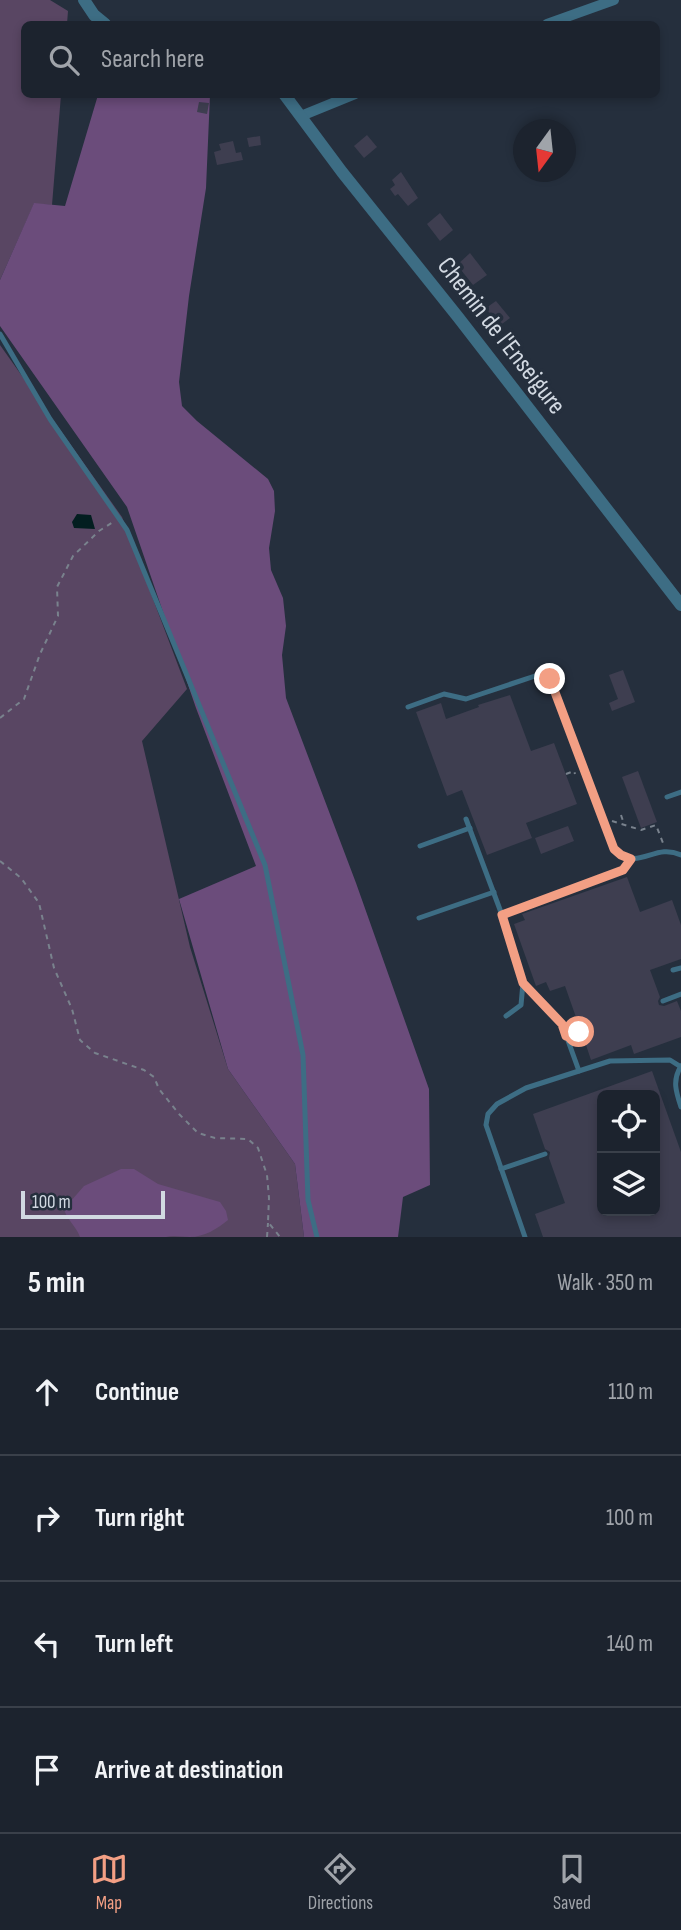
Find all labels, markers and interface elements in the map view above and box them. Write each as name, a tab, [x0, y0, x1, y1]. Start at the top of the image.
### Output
search box	[21, 21, 660, 98]
icon: search	[45, 41, 83, 79]
text: Search here	[101, 44, 204, 75]
north arrow	[513, 119, 576, 182]
street label: Chemin de l'Enseigure	[430, 251, 572, 421]
route end	[534, 663, 565, 694]
route start	[563, 1016, 594, 1047]
map controls	[597, 1090, 660, 1216]
button: locate	[597, 1090, 660, 1153]
button: layers	[597, 1153, 660, 1216]
scale bar	[21, 1188, 164, 1220]
text: 100 m	[32, 1191, 71, 1214]
text: 5 min	[28, 1265, 85, 1301]
text: Walk · 350 m	[557, 1269, 653, 1297]
icon: ahead	[28, 1373, 66, 1411]
text: Continue	[95, 1377, 179, 1408]
text: 110 m	[608, 1378, 653, 1406]
icon: right	[28, 1499, 66, 1537]
text: Turn right	[95, 1503, 184, 1534]
text: 100 m	[606, 1504, 653, 1532]
icon: left	[28, 1625, 66, 1663]
text: Turn left	[95, 1629, 173, 1660]
text: 140 m	[607, 1630, 653, 1658]
icon: arrive	[28, 1751, 66, 1789]
text: Arrive at destination	[95, 1755, 283, 1786]
tab: Map	[90, 1850, 128, 1915]
tab: Directions	[308, 1850, 373, 1915]
tab: Saved	[553, 1850, 591, 1915]

